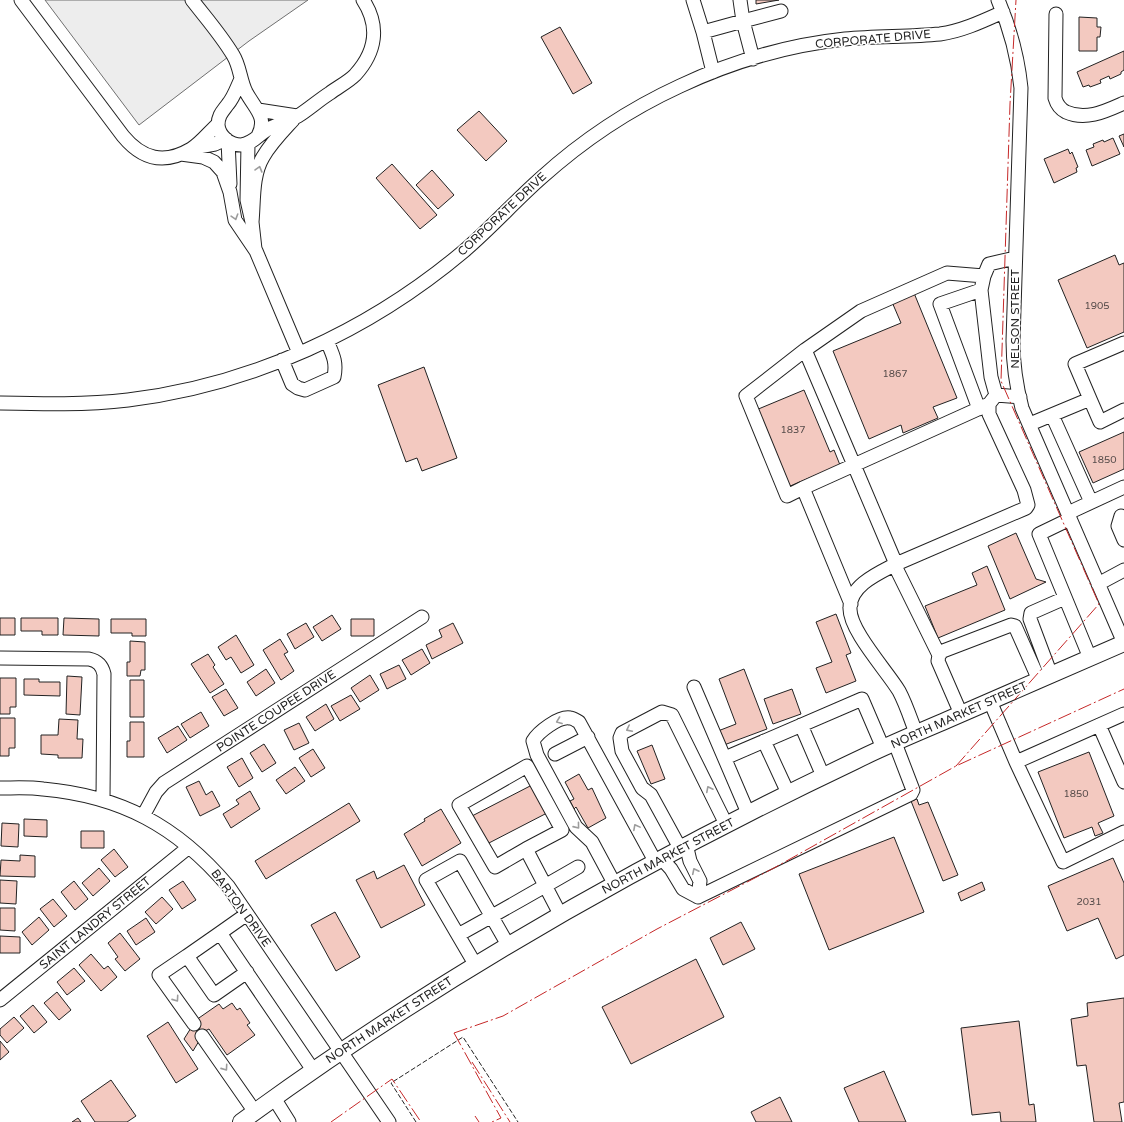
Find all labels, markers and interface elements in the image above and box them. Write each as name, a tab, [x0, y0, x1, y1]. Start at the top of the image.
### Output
street label: CORPORATE DRIVE	[815, 27, 932, 51]
one-way arrow	[254, 166, 263, 173]
street label: CORPORATE DRIVE	[455, 169, 549, 259]
one-way arrow	[230, 214, 239, 221]
street label: NELSON STREET	[1008, 269, 1022, 369]
house number: 1905	[1084, 300, 1110, 312]
house number: 1867	[882, 368, 908, 380]
house number: 1837	[780, 424, 806, 436]
house number: 1850	[1091, 454, 1117, 466]
street label: POINTE COUPEE DRIVE	[214, 667, 339, 755]
street label: NORTH MARKET STREET	[889, 678, 1030, 752]
one-way arrow	[555, 717, 562, 725]
one-way arrow	[626, 724, 633, 732]
one-way arrow	[706, 786, 714, 793]
house number: 1850	[1063, 788, 1089, 800]
street label: NORTH MARKET STREET	[599, 815, 737, 897]
one-way arrow	[572, 821, 579, 829]
one-way arrow	[634, 824, 641, 831]
street label: BARTON DRIVE	[208, 867, 274, 950]
one-way arrow	[692, 868, 700, 875]
street label: SAINT LANDRY STREET	[37, 873, 154, 972]
house number: 2031	[1076, 896, 1102, 908]
street label: NORTH MARKET STREET	[323, 973, 455, 1066]
one-way arrow	[171, 995, 179, 1002]
one-way arrow	[220, 1064, 228, 1071]

